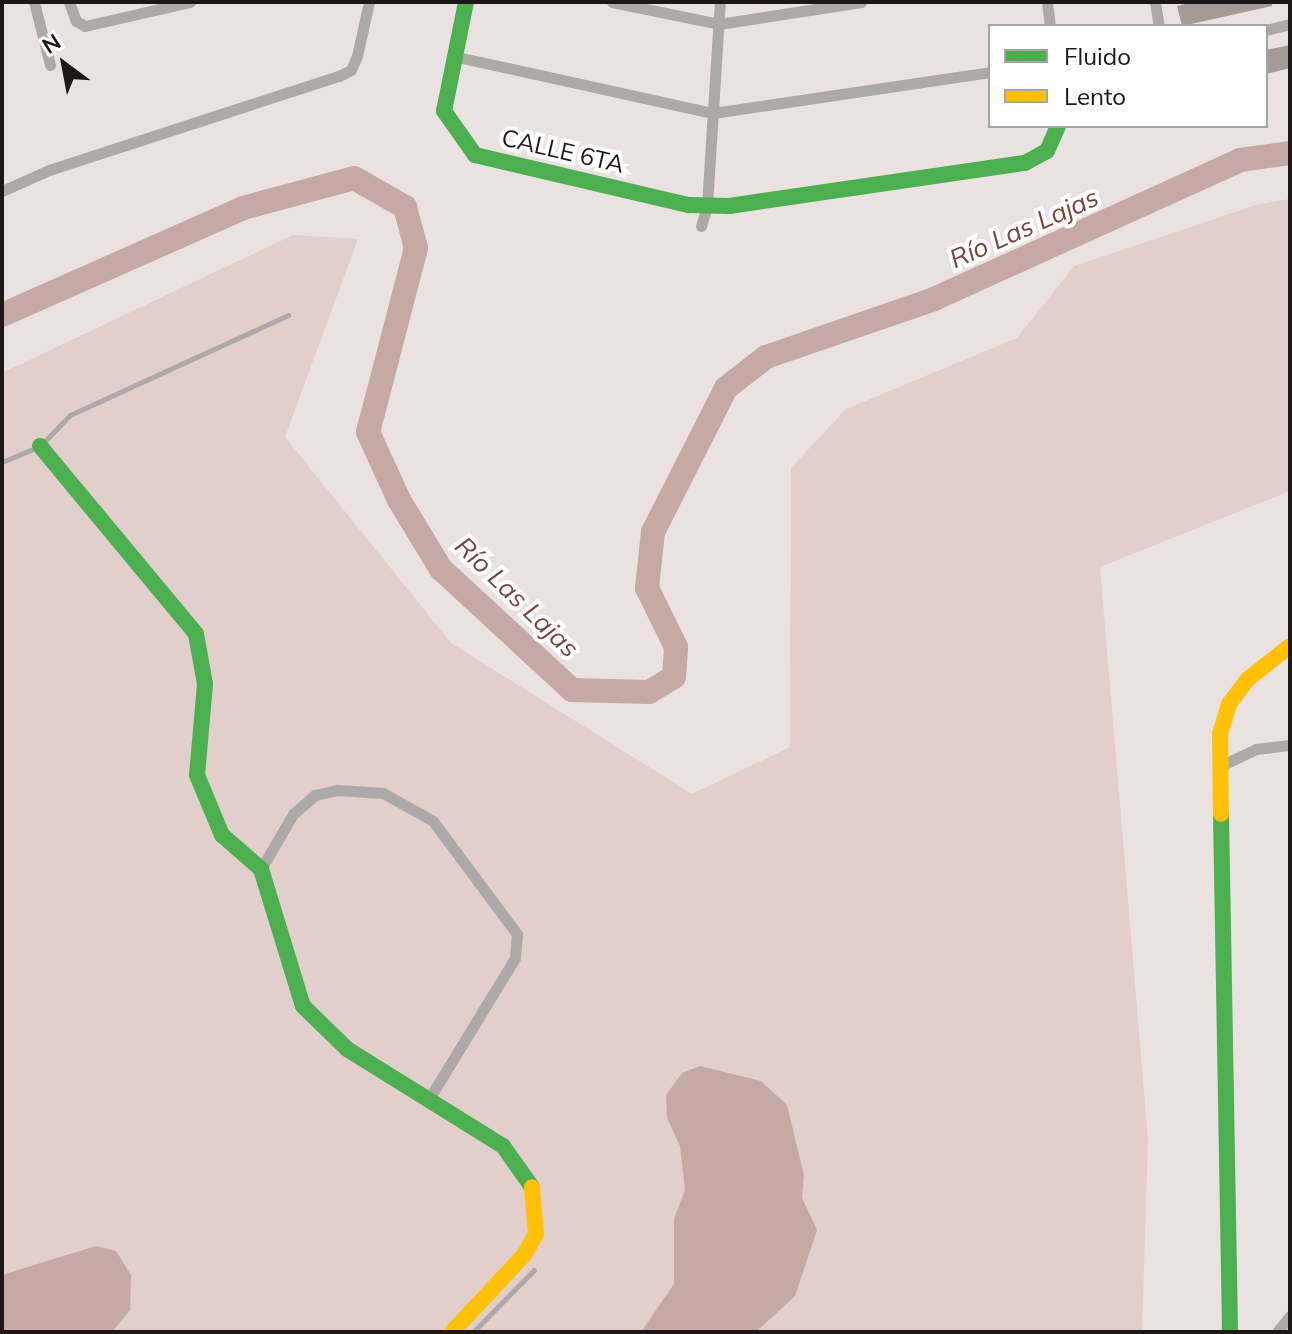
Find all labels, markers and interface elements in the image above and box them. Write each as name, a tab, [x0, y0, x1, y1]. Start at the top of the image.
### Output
north arrow	[24, 24, 104, 104]
legend	[988, 24, 1268, 128]
text: N	[37, 27, 66, 60]
text: Fluido	[1064, 41, 1131, 71]
text: Lento	[1064, 81, 1126, 111]
street label: CALLE 6TA	[499, 123, 627, 179]
water label: Río Las Lajas	[945, 181, 1103, 275]
water label: Río Las Lajas	[449, 530, 585, 664]

